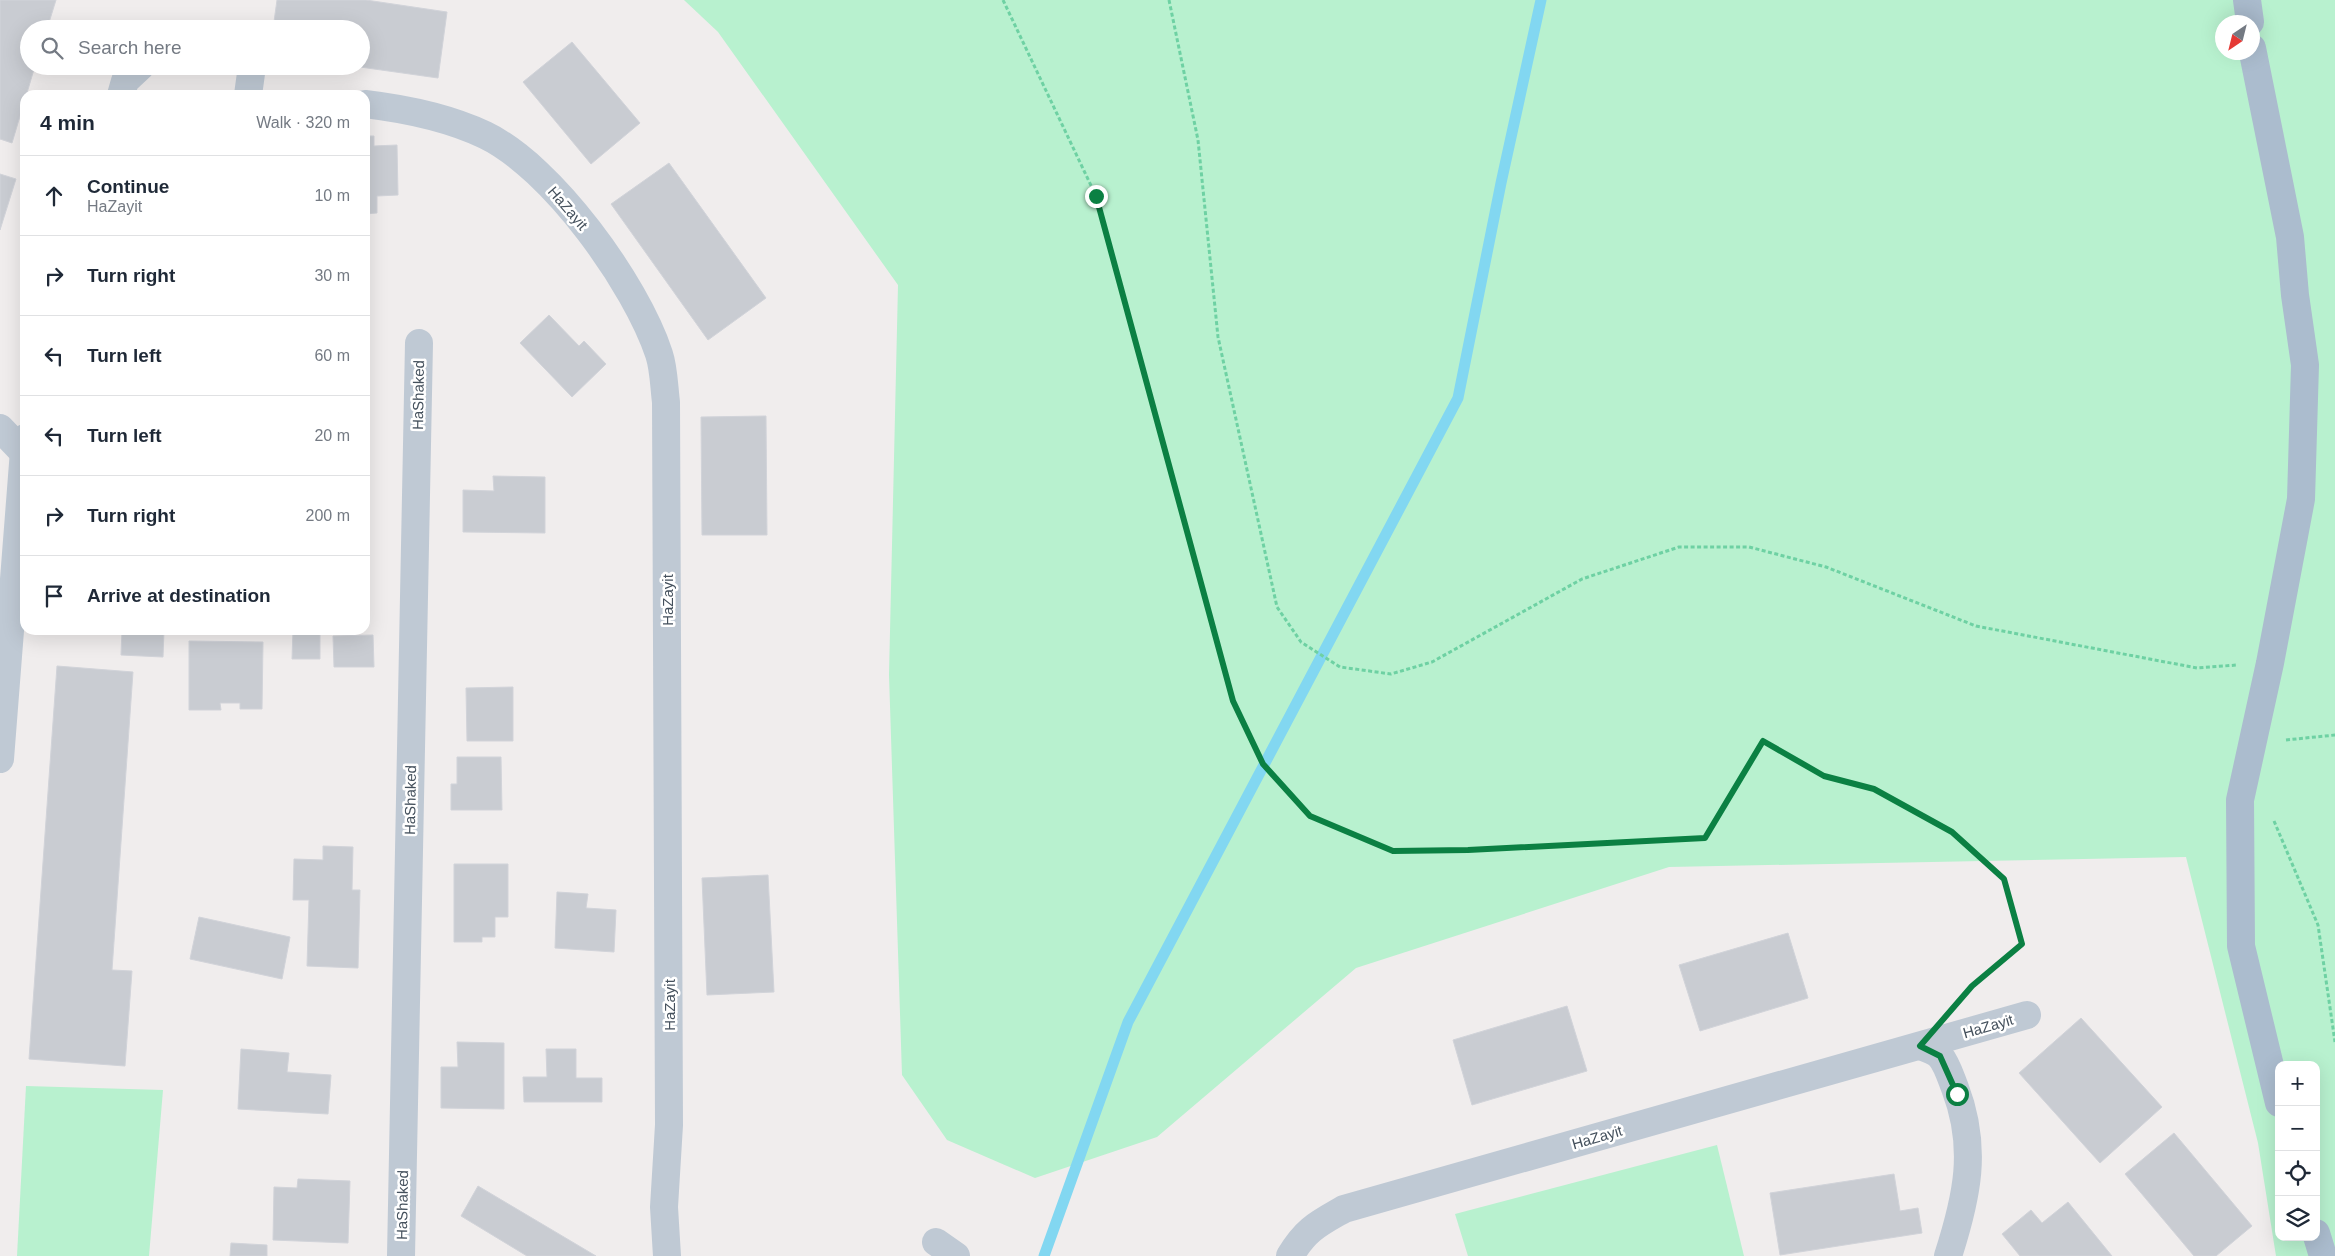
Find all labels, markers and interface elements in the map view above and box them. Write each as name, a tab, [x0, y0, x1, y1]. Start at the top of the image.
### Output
north arrow	[2215, 15, 2260, 60]
search box	[20, 20, 370, 75]
icon: search	[38, 34, 66, 62]
text: Search here	[78, 37, 182, 58]
text: 4 min	[40, 111, 95, 134]
text: Walk · 320 m	[256, 114, 350, 131]
text: Continue	[87, 176, 169, 197]
icon: ahead	[40, 182, 68, 210]
street label: HaZayit	[545, 183, 592, 234]
route end	[1085, 185, 1108, 208]
text: 10 m	[314, 187, 350, 204]
text: HaZayit	[87, 198, 142, 215]
icon: right	[40, 262, 68, 290]
text: Turn right	[87, 265, 175, 286]
text: 30 m	[314, 267, 350, 284]
icon: left	[40, 342, 68, 370]
text: Turn left	[87, 345, 162, 366]
text: 60 m	[314, 347, 350, 364]
street label: HaShaked	[409, 360, 427, 430]
icon: left	[40, 422, 68, 450]
text: Turn left	[87, 425, 162, 446]
text: 20 m	[314, 427, 350, 444]
icon: right	[40, 502, 68, 530]
text: Turn right	[87, 505, 175, 526]
text: 200 m	[306, 507, 350, 524]
street label: HaZayit	[659, 573, 676, 626]
icon: arrive	[40, 582, 68, 610]
text: Arrive at destination	[87, 585, 271, 606]
street label: HaShaked	[401, 765, 419, 835]
street label: HaZayit	[661, 978, 678, 1031]
street label: HaZayit	[1961, 1010, 2016, 1041]
map controls	[2275, 1061, 2320, 1241]
button: +	[2275, 1061, 2320, 1106]
route start	[1946, 1083, 1969, 1106]
button: −	[2275, 1106, 2320, 1151]
street label: HaZayit	[1570, 1121, 1625, 1152]
button: locate	[2275, 1151, 2320, 1196]
street label: HaShaked	[393, 1170, 411, 1240]
button: layers	[2275, 1196, 2320, 1241]

